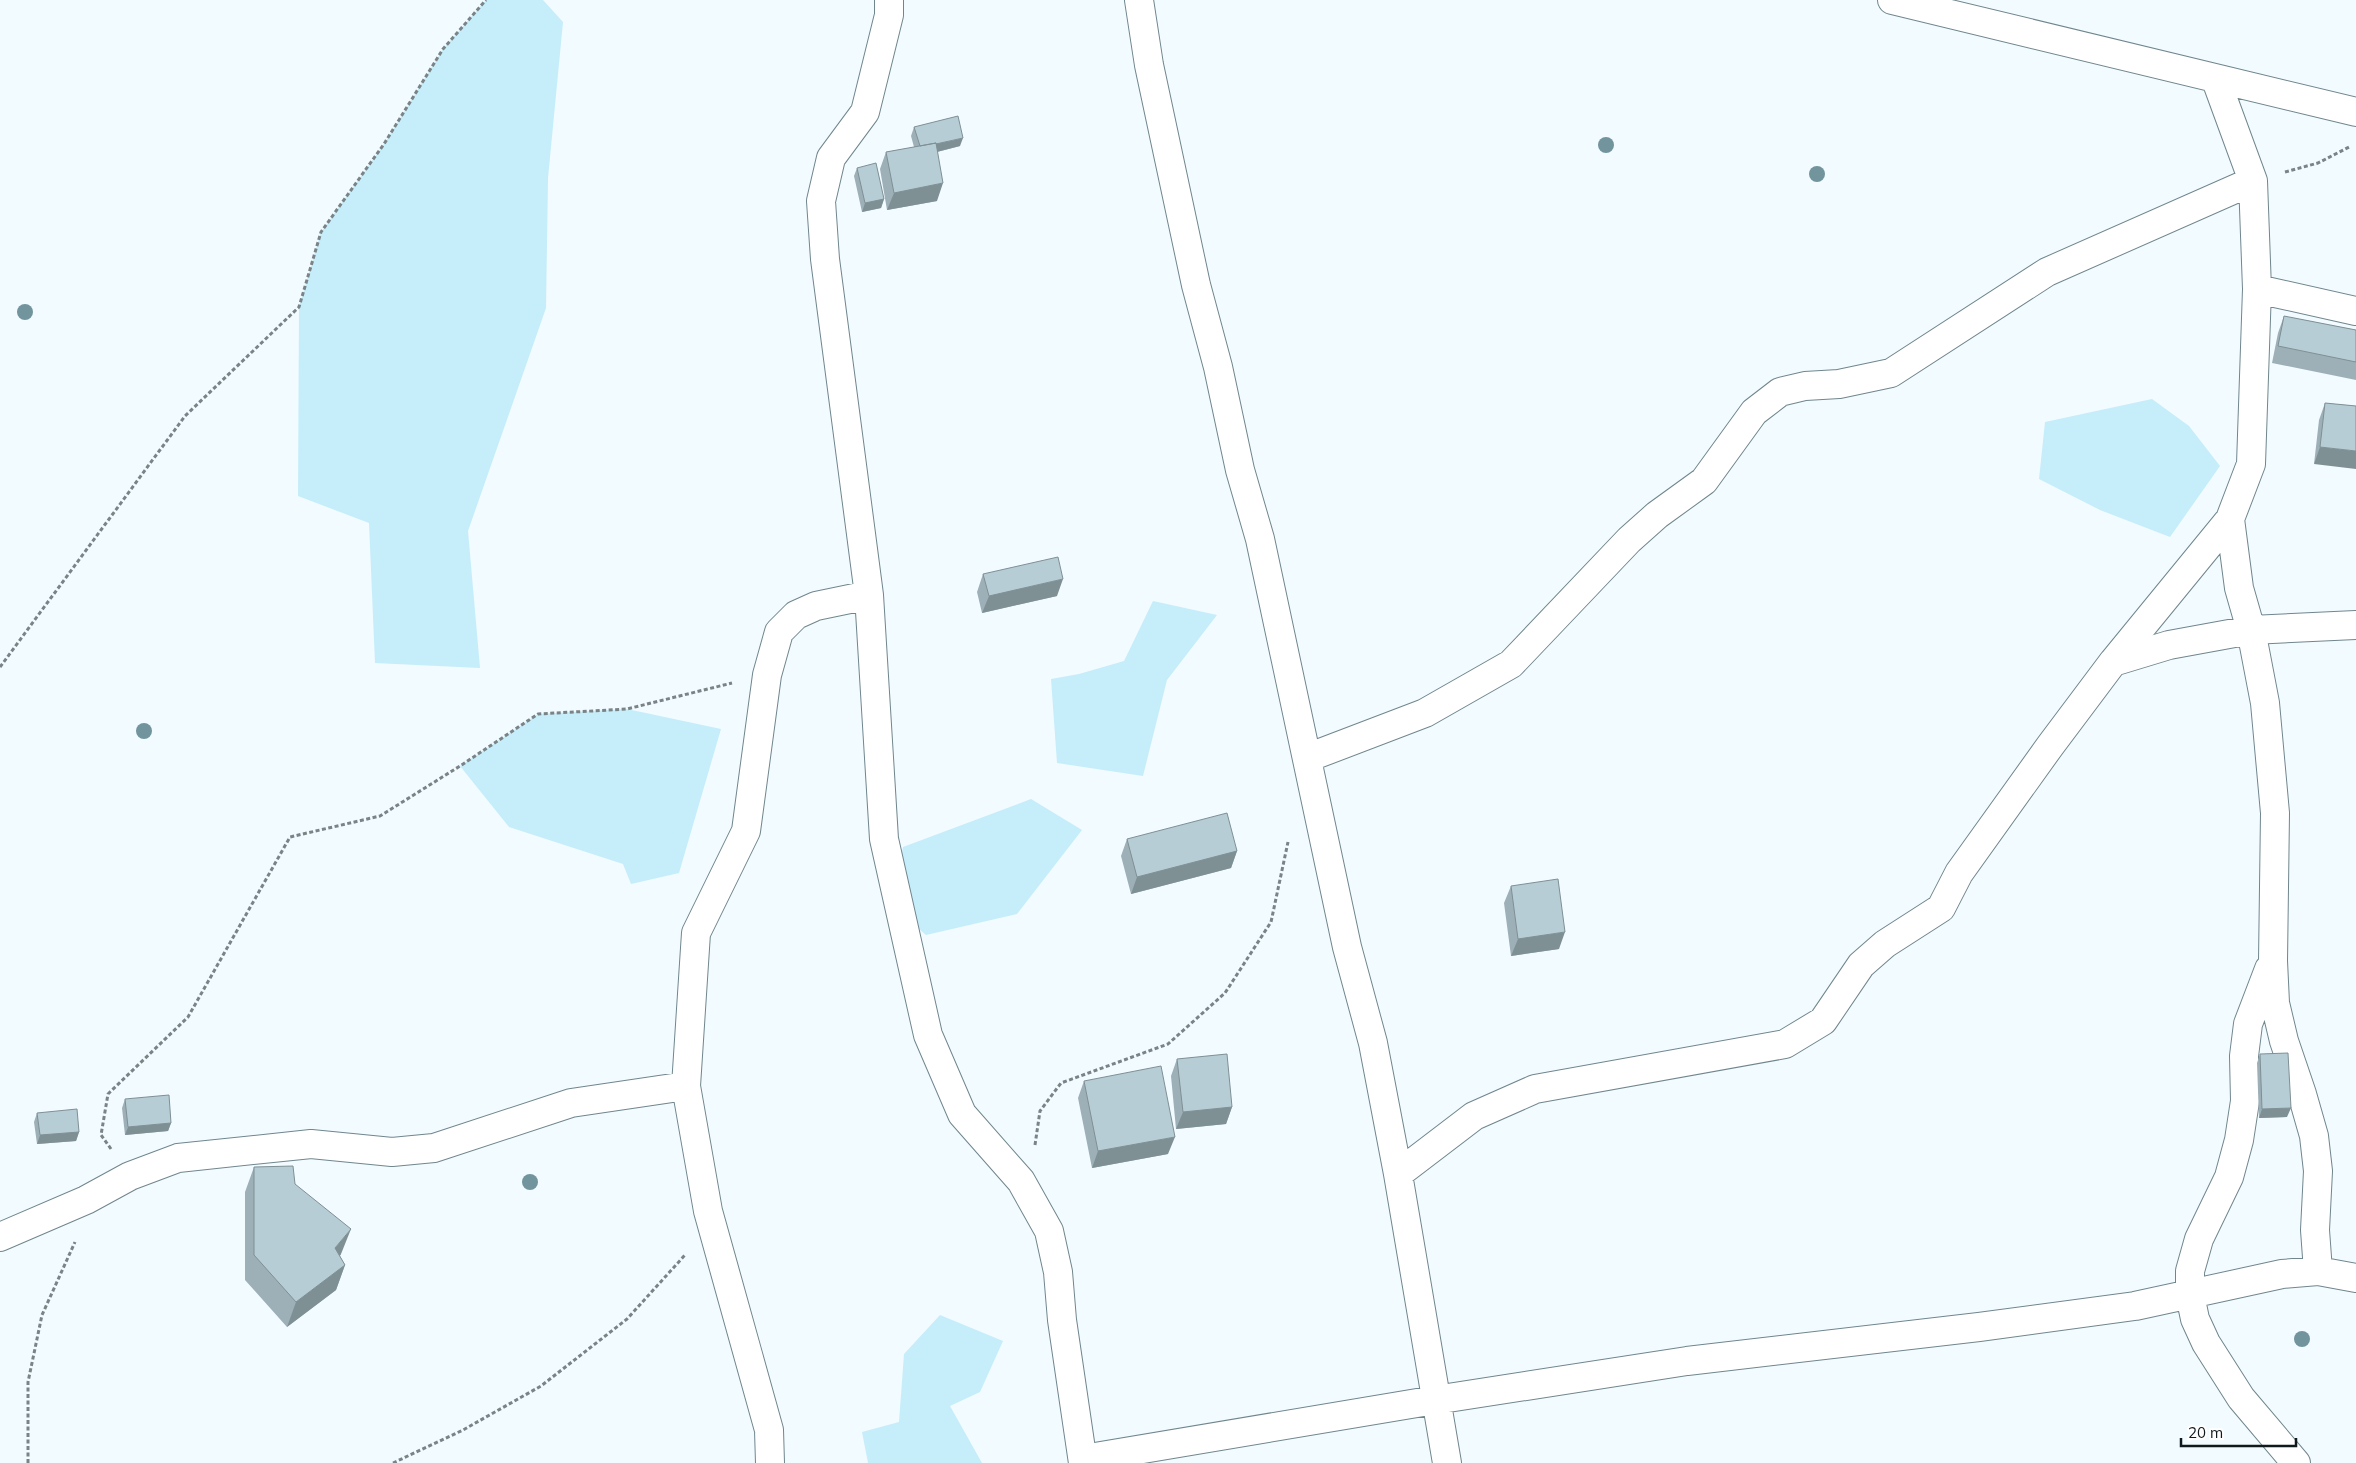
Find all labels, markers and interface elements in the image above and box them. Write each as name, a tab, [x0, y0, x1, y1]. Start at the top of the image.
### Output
scale bar	[2181, 1416, 2296, 1448]
text: 20 m	[2188, 1423, 2223, 1442]

